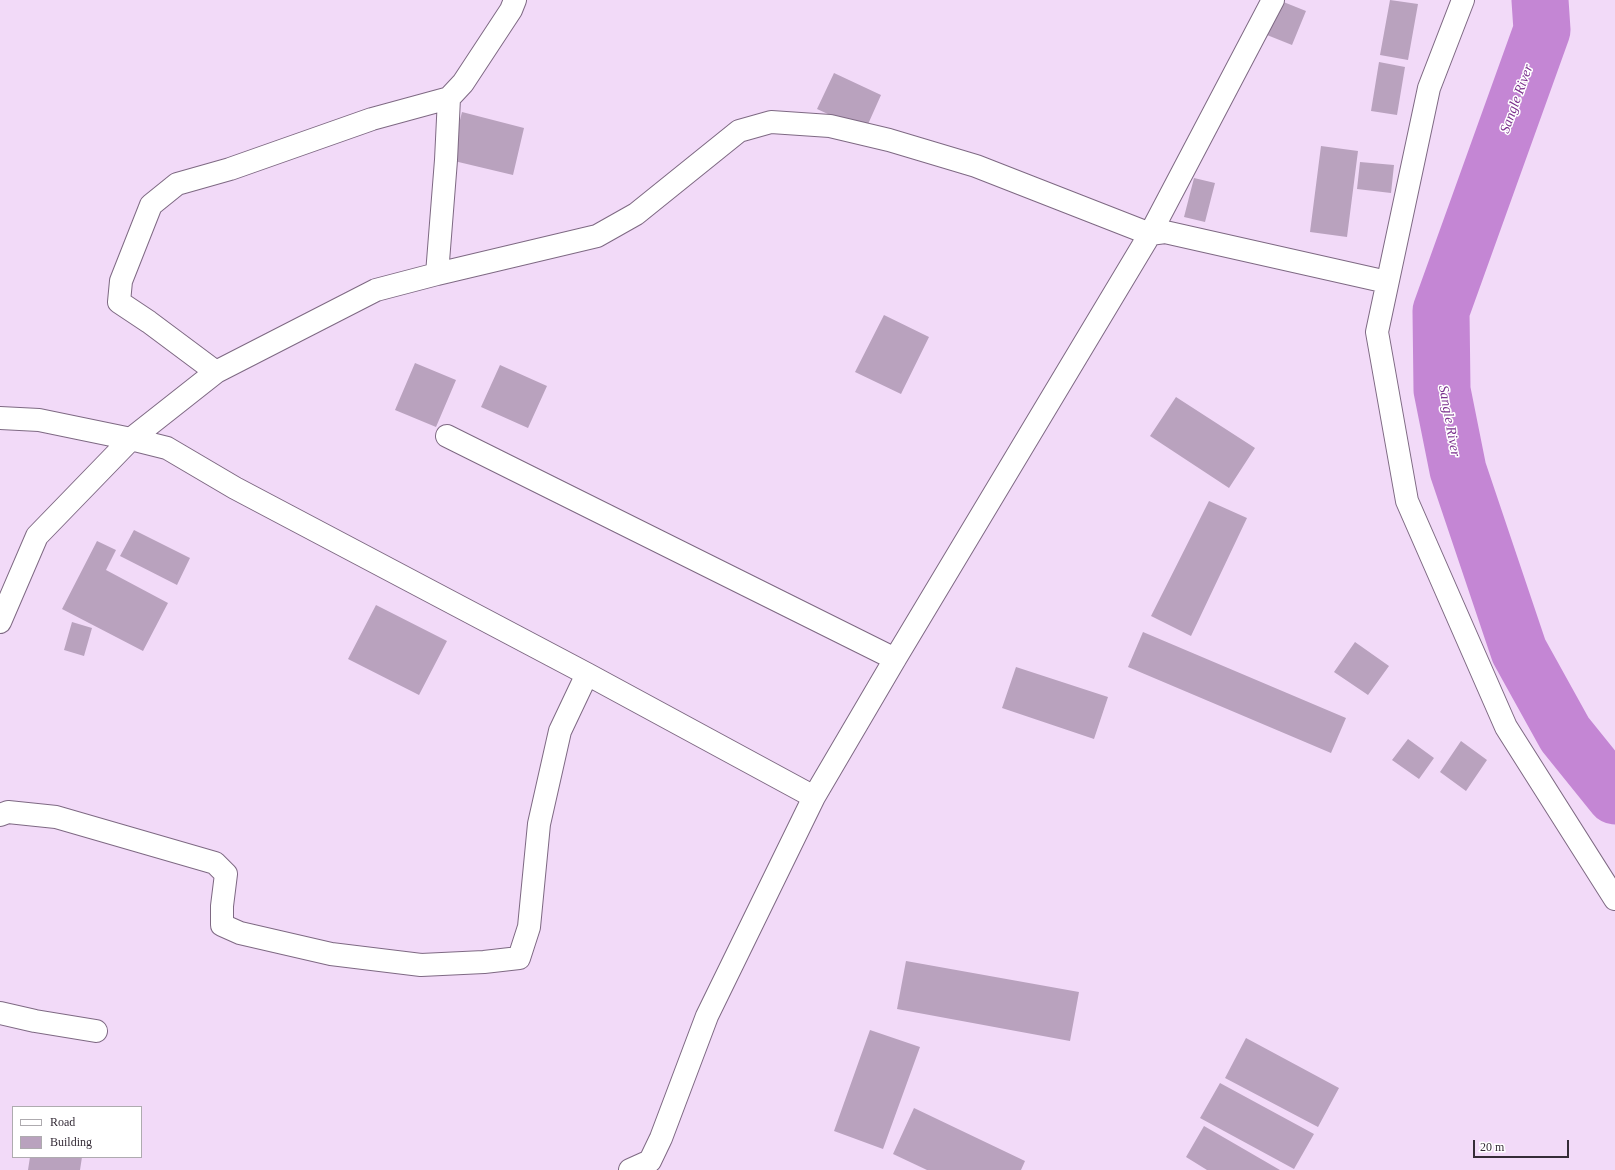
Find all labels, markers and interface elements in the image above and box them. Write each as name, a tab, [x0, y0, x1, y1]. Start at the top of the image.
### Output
water label: Sangle River	[1497, 62, 1537, 136]
water label: Sangle River	[1434, 384, 1464, 458]
legend	[12, 1106, 142, 1158]
text: Road	[50, 1115, 75, 1129]
scale bar	[1475, 1132, 1571, 1158]
text: Building	[50, 1135, 92, 1149]
text: 20 m	[1480, 1140, 1504, 1154]

